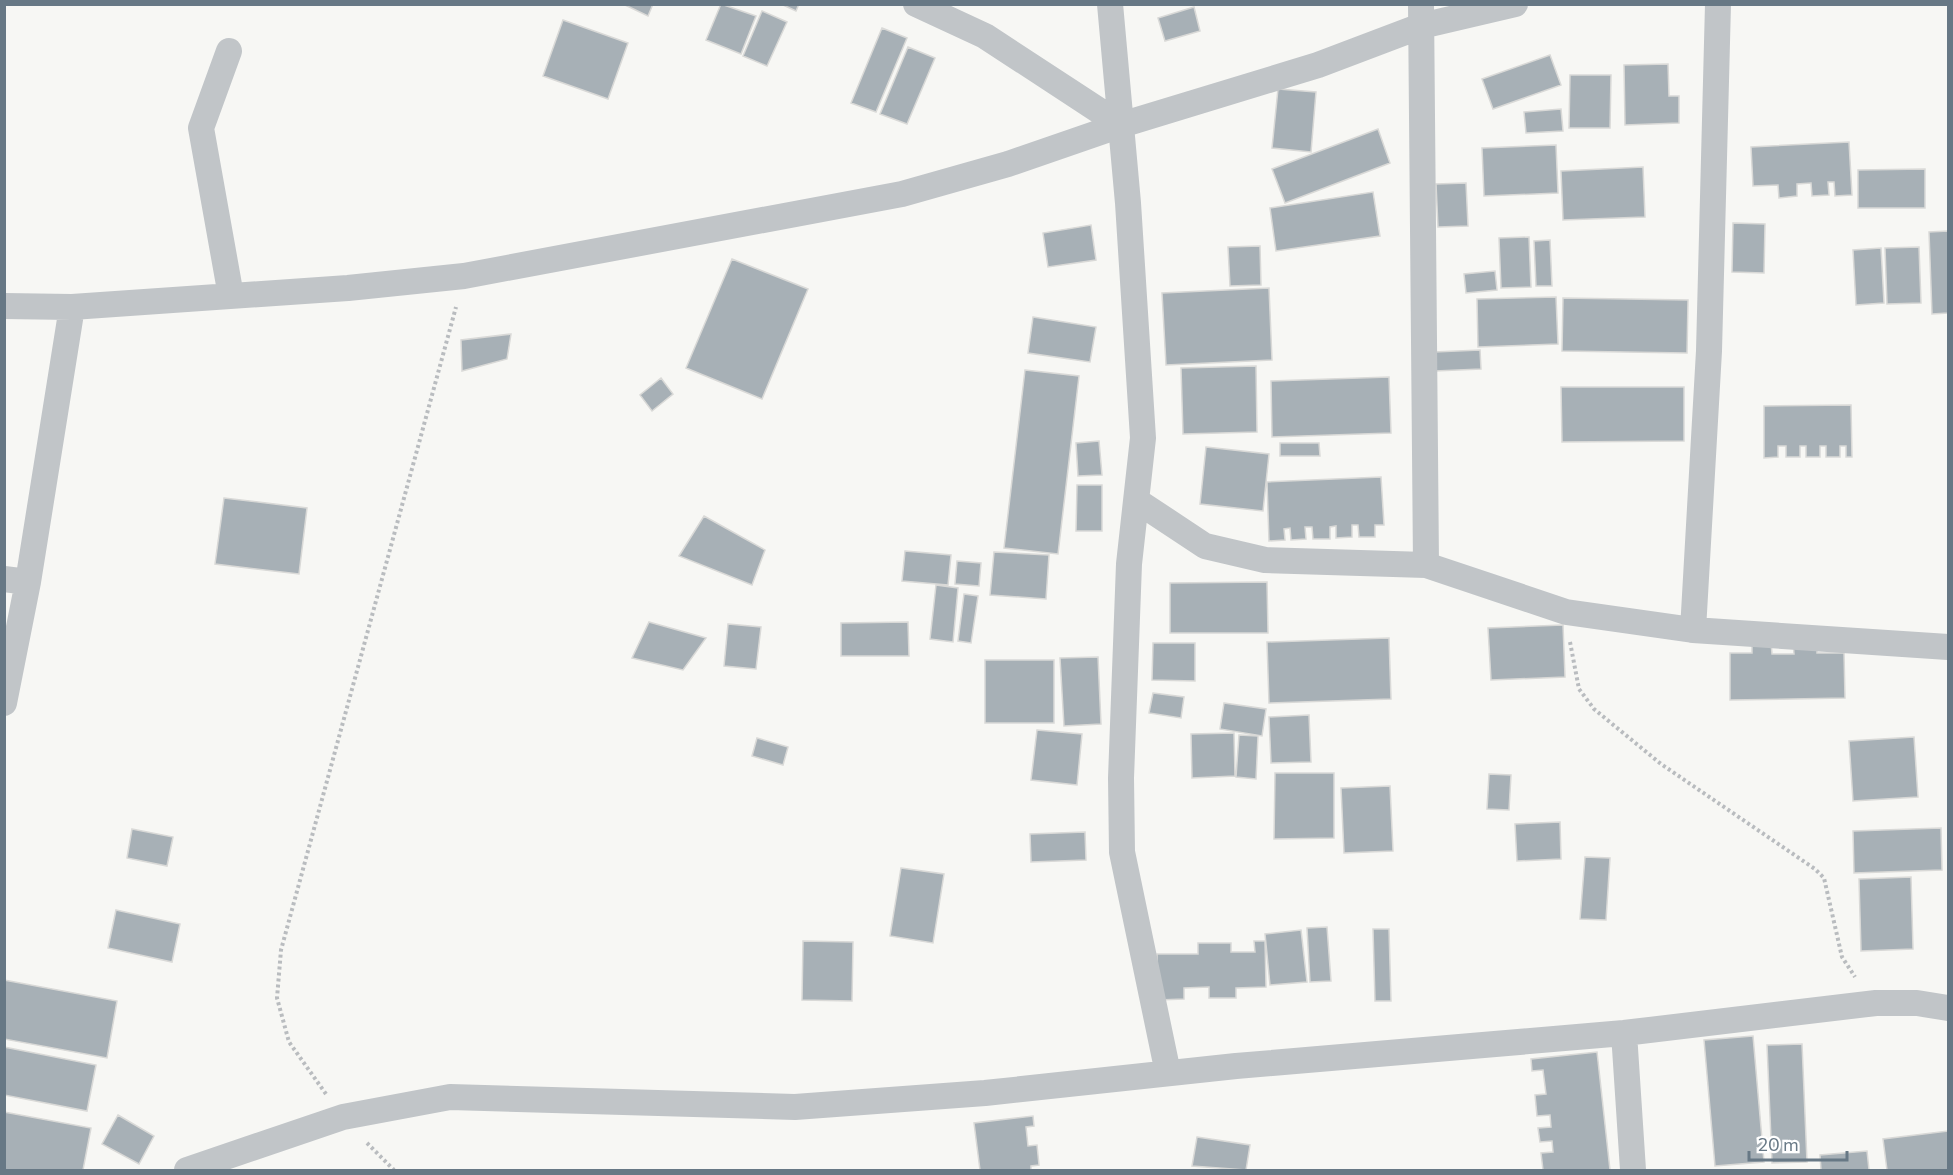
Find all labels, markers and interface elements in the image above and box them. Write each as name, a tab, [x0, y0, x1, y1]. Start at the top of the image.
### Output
scale bar	[1749, 1124, 1846, 1162]
text: 20 m	[1758, 1133, 1799, 1155]

